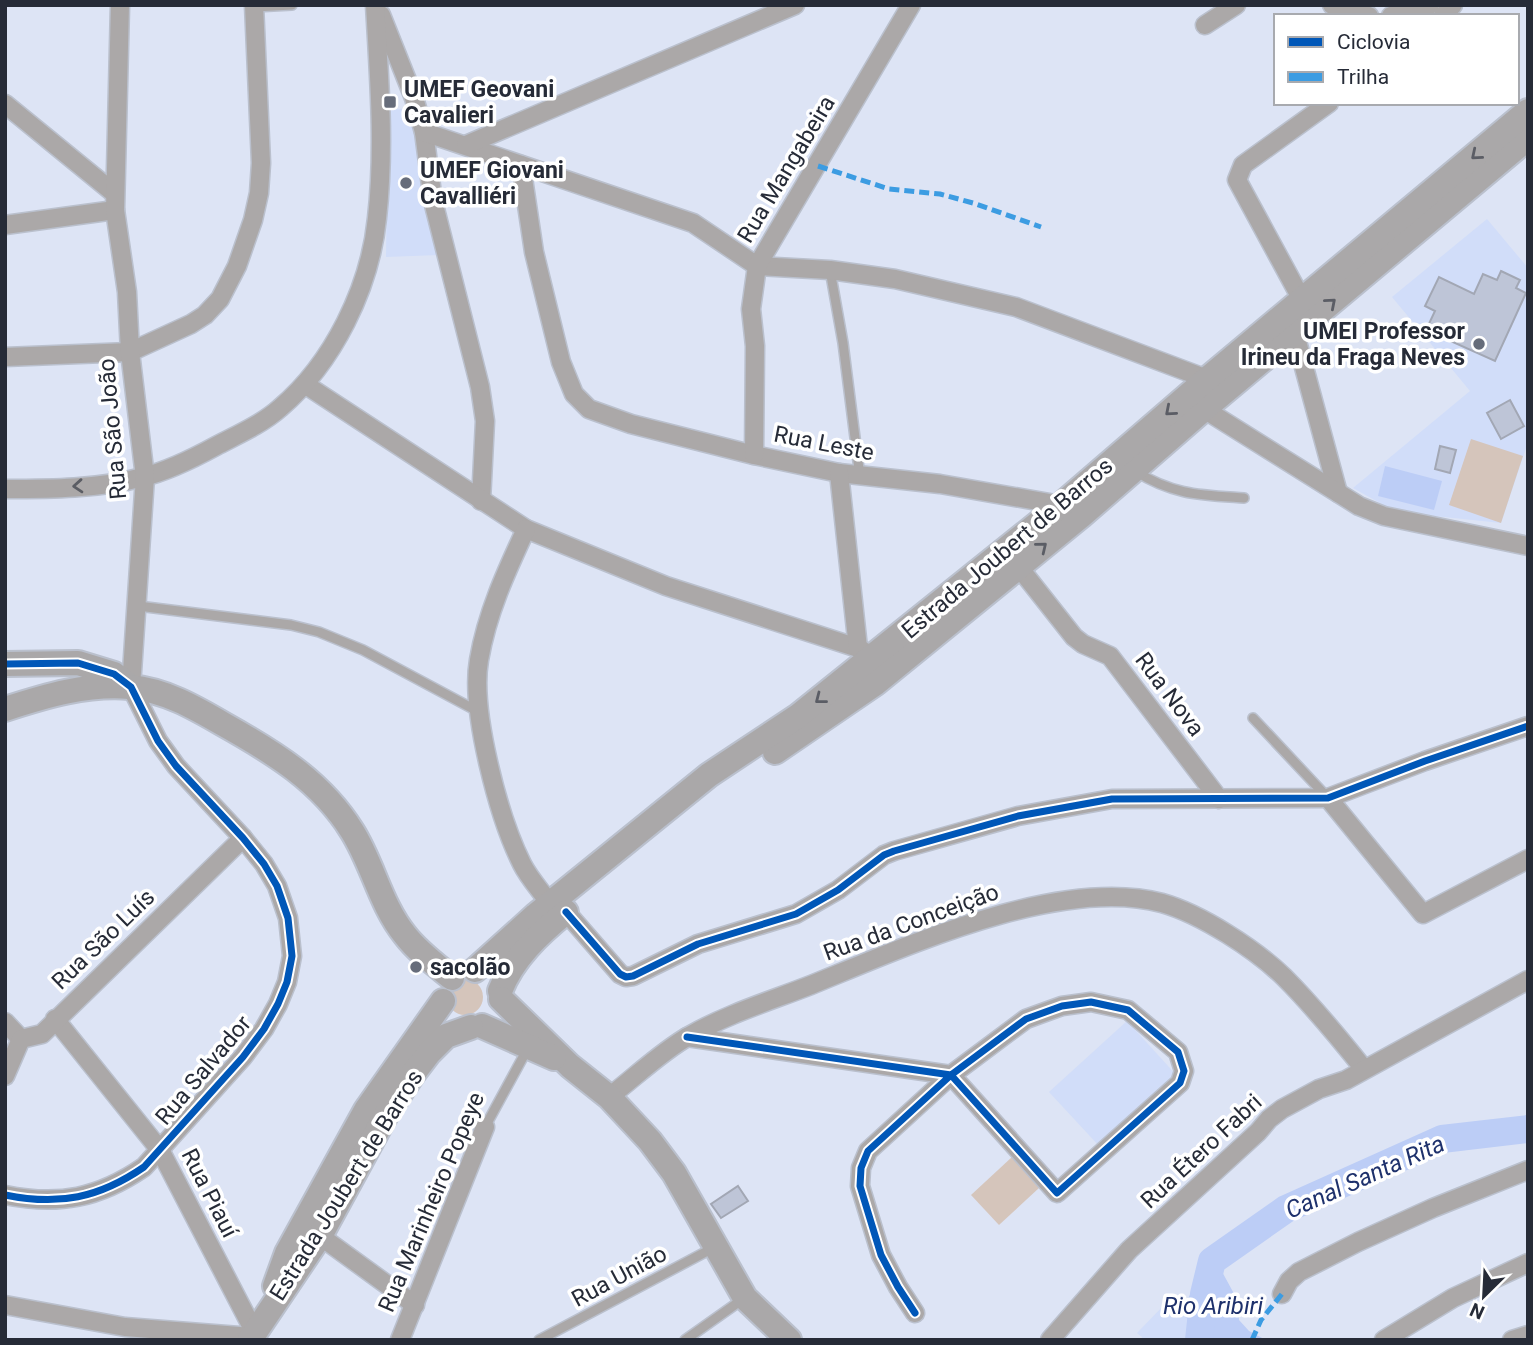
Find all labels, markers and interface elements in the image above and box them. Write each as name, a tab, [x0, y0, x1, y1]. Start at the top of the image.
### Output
legend	[1274, 14, 1519, 105]
text: Ciclovia	[1337, 30, 1410, 54]
text: Trilha	[1337, 65, 1389, 89]
place label: UMEF Geovani Cavalieri	[404, 76, 554, 129]
street label: Rua Mangabeira	[732, 91, 841, 248]
marker: UMEF Geovani Cavalieri	[382, 94, 398, 110]
one-way arrow	[1471, 147, 1484, 159]
place label: UMEF Giovani Cavalliéri	[420, 157, 564, 210]
marker: UMEF Giovani Cavalliéri	[398, 175, 414, 191]
one-way arrow	[1323, 299, 1336, 311]
place label: UMEI Professor Irineu da Fraga Neves	[1241, 318, 1466, 371]
marker: UMEI Professor Irineu da Fraga Neves	[1471, 336, 1487, 352]
street label: Rua São João	[93, 357, 132, 501]
one-way arrow	[1165, 403, 1178, 415]
street label: Rua Leste	[772, 421, 876, 466]
street label: Estrada Joubert de Barros	[896, 452, 1118, 644]
one-way arrow	[72, 478, 83, 493]
one-way arrow	[1035, 542, 1047, 555]
street label: Rua Nova	[1129, 647, 1210, 742]
one-way arrow	[815, 691, 828, 704]
street label: Rua da Conceição	[820, 878, 1002, 967]
street label: Rua São Luís	[46, 884, 160, 995]
place label: sacolão	[430, 954, 510, 981]
marker: sacolão	[408, 959, 424, 975]
street label: Rua Salvador	[150, 1010, 257, 1130]
street label: Estrada Joubert de Barros	[264, 1065, 429, 1306]
street label: Rua Marinheiro Popeye	[373, 1088, 490, 1316]
street label: Rua Étero Fabri	[1135, 1088, 1267, 1214]
water label: Canal Santa Rita	[1281, 1129, 1449, 1225]
street label: Rua Piauí	[176, 1144, 244, 1243]
street label: Rua União	[567, 1240, 671, 1313]
north arrow	[1449, 1261, 1519, 1331]
water label: Rio Aribiri	[1163, 1292, 1263, 1320]
text: N	[1466, 1298, 1488, 1324]

